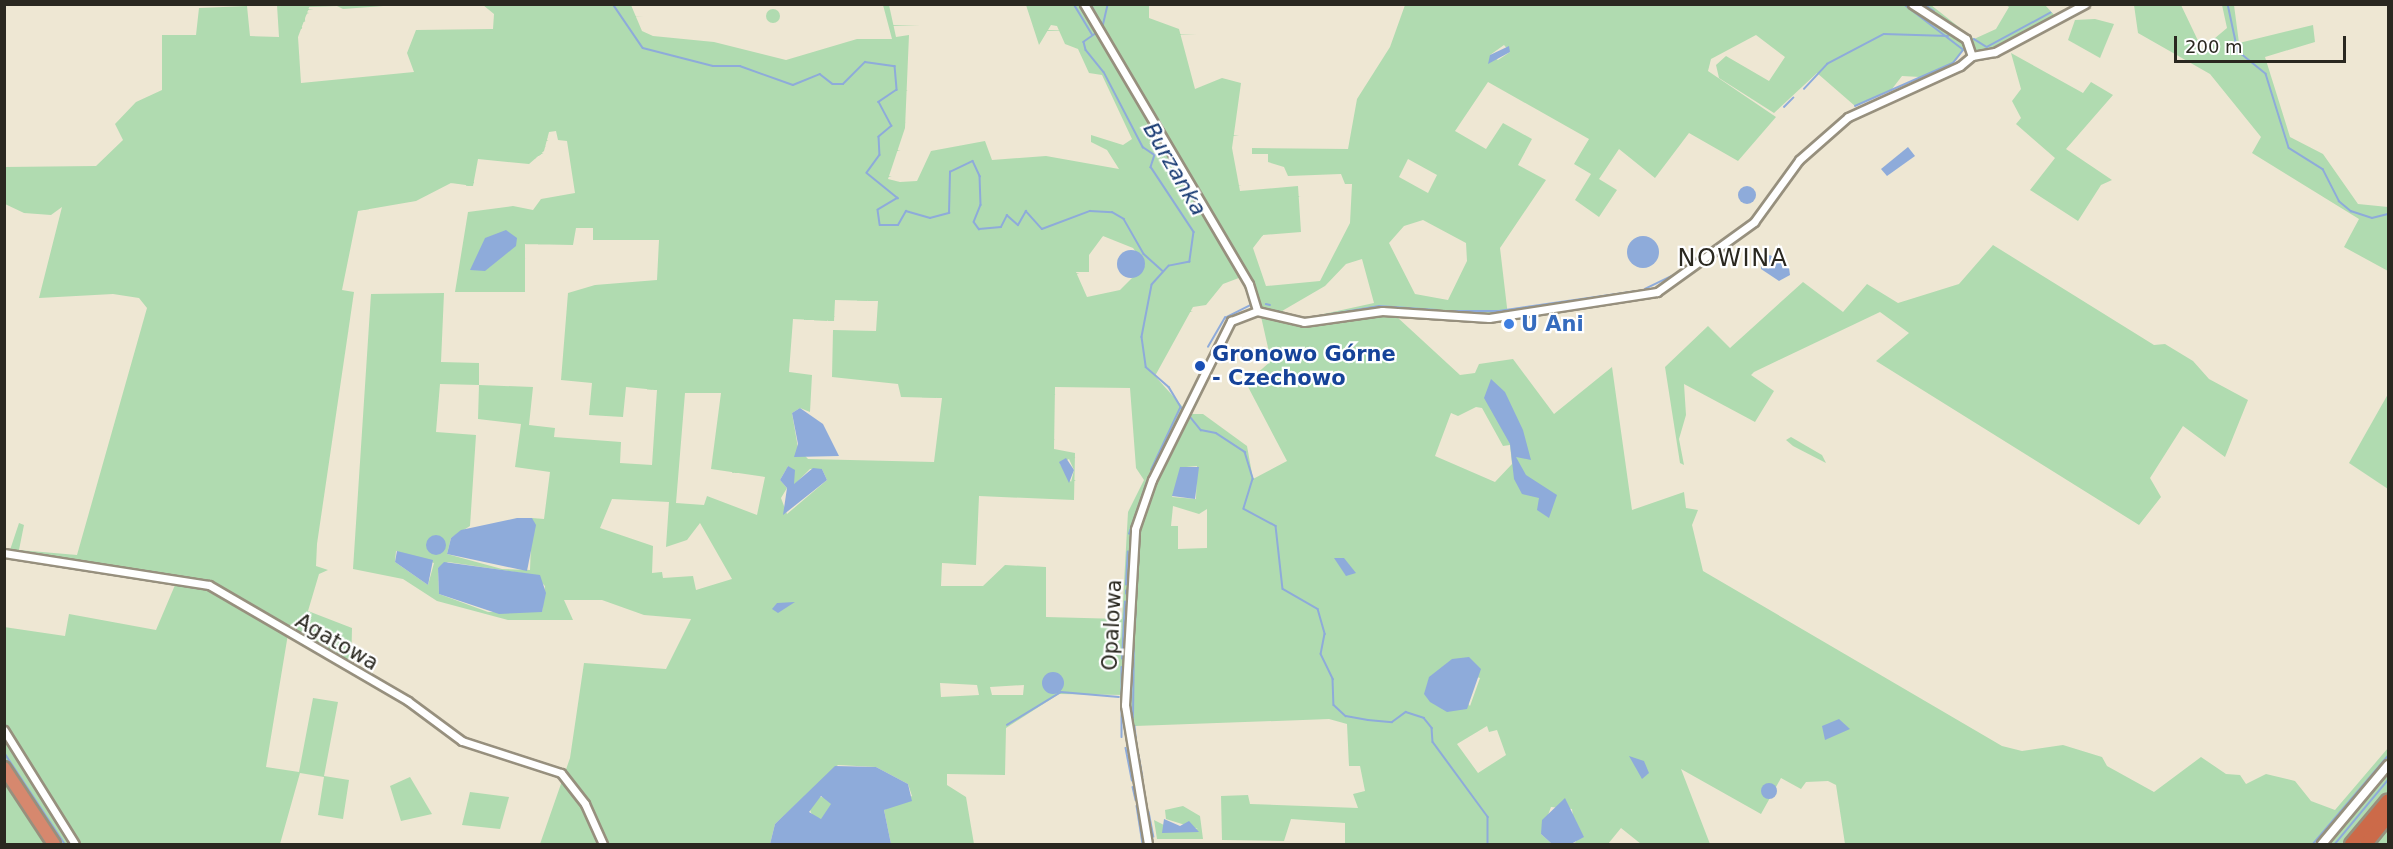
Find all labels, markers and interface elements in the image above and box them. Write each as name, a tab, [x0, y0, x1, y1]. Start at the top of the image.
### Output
scale bar	[2177, 24, 2350, 62]
text: 200 m	[2185, 36, 2243, 57]
water label: Burzanka	[1138, 118, 1212, 220]
district label: NOWINA	[1677, 245, 1789, 273]
place label: U Ani	[1521, 311, 1584, 337]
marker: U Ani	[1502, 317, 1516, 331]
place label: Gronowo Górne - Czechowo	[1212, 341, 1396, 391]
marker: Gronowo Górne - Czechowo	[1193, 359, 1207, 373]
street label: Opalowa	[1097, 579, 1127, 671]
street label: Agatowa	[291, 608, 383, 676]

